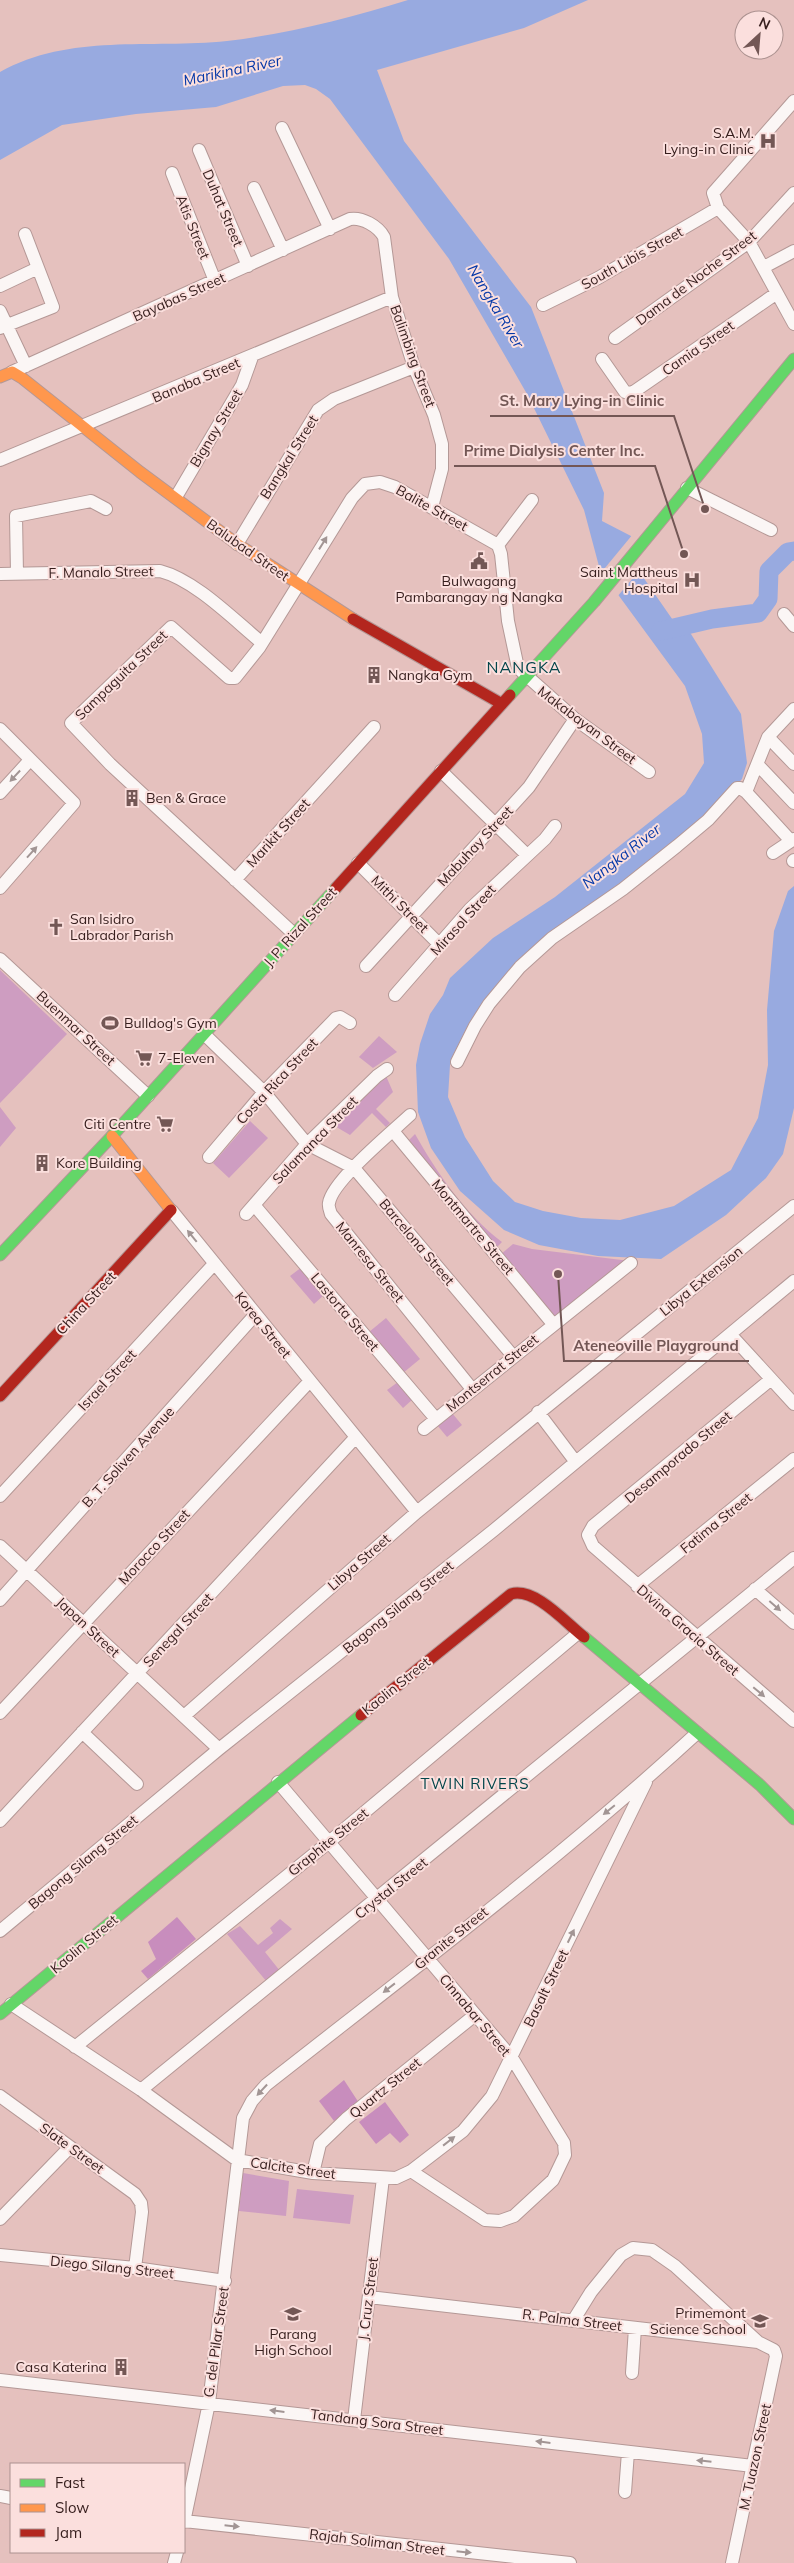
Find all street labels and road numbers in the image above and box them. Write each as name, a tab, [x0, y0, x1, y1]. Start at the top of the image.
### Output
street label: Duhat Street	[199, 167, 247, 250]
street label: Atis Street	[172, 192, 214, 262]
street label: South Libis Street	[578, 223, 686, 293]
street label: Dama de Noche Street	[632, 227, 760, 329]
street label: Bayabas Street	[130, 268, 228, 325]
street label: Balimbing Street	[386, 302, 440, 410]
street label: Camia Street	[658, 316, 738, 380]
street label: Banaba Street	[149, 353, 243, 407]
street label: Bignay Street	[186, 386, 246, 470]
street label: Bangkal Street	[256, 412, 322, 502]
street label: Balite Street	[393, 481, 471, 535]
street label: Balubad Street	[203, 515, 293, 585]
street label: F. Manalo Street	[48, 562, 154, 582]
street label: Sampaguita Street	[71, 626, 171, 724]
street label: Makabayan Street	[534, 682, 640, 768]
street label: Marikit Street	[242, 795, 314, 871]
street label: Mabuhay Street	[433, 802, 517, 890]
street label: Mithi Street	[367, 871, 433, 937]
street label: Mirasol Street	[426, 881, 500, 959]
street label: J. P. Rizal Street	[260, 883, 340, 970]
street label: Buenmar Street	[33, 987, 119, 1069]
street label: Costa Rica Street	[232, 1034, 322, 1128]
street label: Salamanca Street	[268, 1092, 362, 1188]
street label: Montmartre Street	[428, 1176, 518, 1278]
street label: Barcelona Street	[376, 1195, 459, 1289]
street label: Manresa Street	[332, 1218, 408, 1306]
street label: Libya Extension	[656, 1242, 746, 1320]
street label: China Street	[52, 1268, 120, 1338]
street label: Lastorta Street	[307, 1269, 383, 1355]
street label: Korea Street	[231, 1288, 295, 1362]
street label: Montserrat Street	[442, 1330, 542, 1416]
street label: Israel Street	[74, 1346, 140, 1414]
street label: B. T. Soliven Avenue	[78, 1403, 178, 1511]
street label: Desamporado Street	[621, 1407, 735, 1507]
street label: Fatima Street	[676, 1488, 756, 1557]
street label: Morocco Street	[114, 1505, 194, 1589]
street label: Libya Street	[324, 1530, 394, 1594]
street label: Bagong Silang Street	[339, 1557, 457, 1657]
street label: Divina Gracia Street	[633, 1581, 743, 1679]
street label: Senegal Street	[139, 1589, 217, 1671]
street label: Japan Street	[52, 1593, 124, 1661]
street label: Kaolin Street	[358, 1653, 434, 1719]
street label: Graphite Street	[284, 1804, 372, 1880]
street label: Bagong Silang Street	[25, 1811, 142, 1913]
street label: Crystal Street	[351, 1853, 431, 1923]
street label: Granite Street	[410, 1903, 492, 1973]
street label: Kaolin Street	[47, 1911, 121, 1977]
street label: Basalt Street	[520, 1946, 573, 2030]
street label: Cinnabar Street	[435, 1970, 515, 2060]
street label: Quartz Street	[345, 2053, 425, 2122]
street label: Slate Street	[36, 2119, 108, 2177]
street label: Calcite Street	[249, 2153, 337, 2183]
street label: Diego Silang Street	[49, 2252, 175, 2282]
street label: J. Cruz Street	[354, 2256, 382, 2342]
street label: G. del Pilar Street	[199, 2285, 233, 2399]
street label: R. Palma Street	[521, 2305, 623, 2335]
street label: M. Tuazon Street	[735, 2402, 775, 2512]
street label: Tandang Sora Street	[310, 2405, 444, 2439]
street label: Rajah Soliman Street	[308, 2525, 446, 2559]

